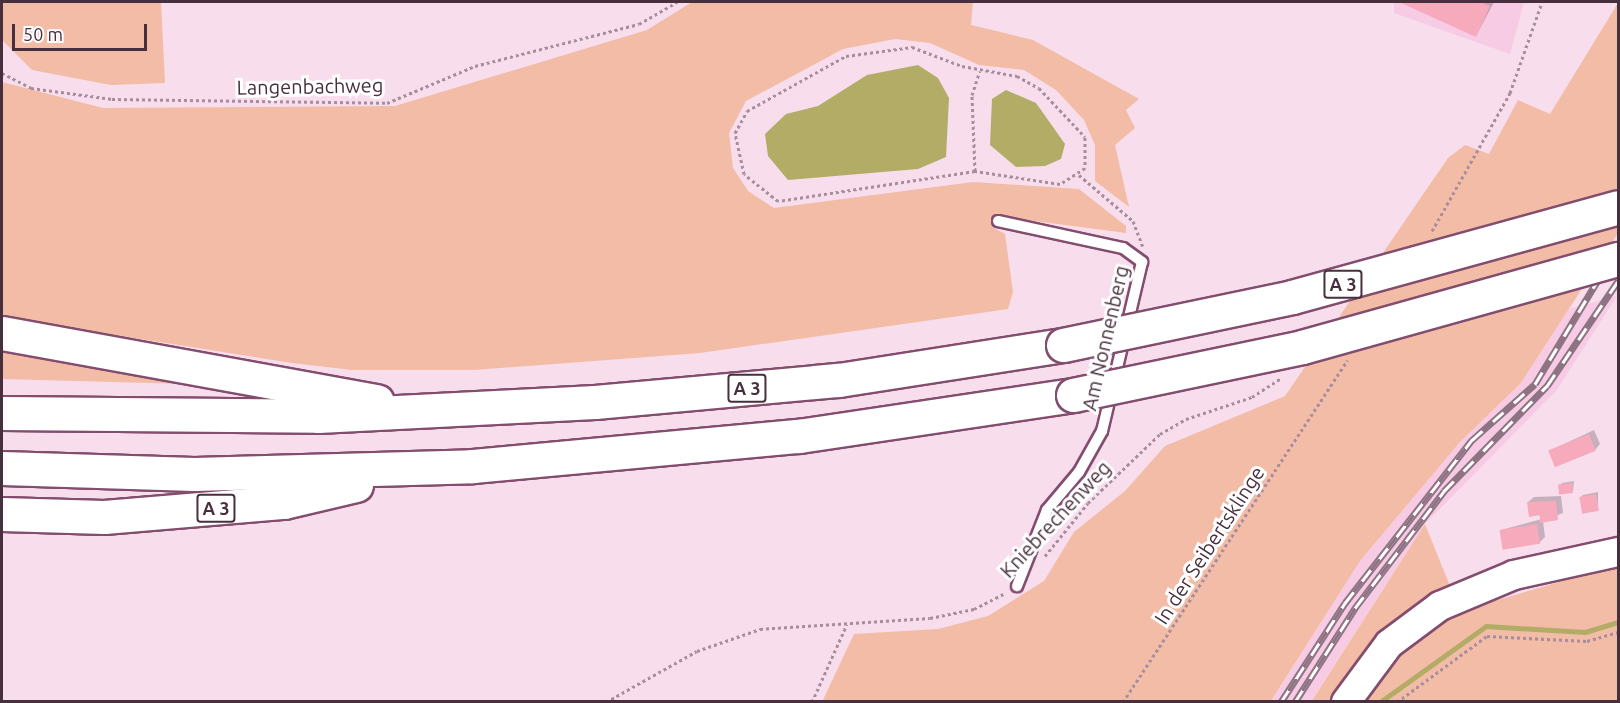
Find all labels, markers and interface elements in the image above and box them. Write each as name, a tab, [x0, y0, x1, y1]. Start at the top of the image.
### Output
scale bar	[15, 12, 150, 50]
text: 50 m	[23, 24, 63, 44]
street label: Langenbachweg	[237, 73, 383, 99]
street label: Am Nonnenberg	[1077, 263, 1133, 413]
road number: A 3	[1322, 269, 1364, 299]
road number: A 3	[726, 373, 768, 403]
street label: Kniebrechenweg	[995, 456, 1115, 582]
street label: In der Seibertsklinge	[1149, 462, 1269, 628]
road number: A 3	[195, 493, 237, 523]

